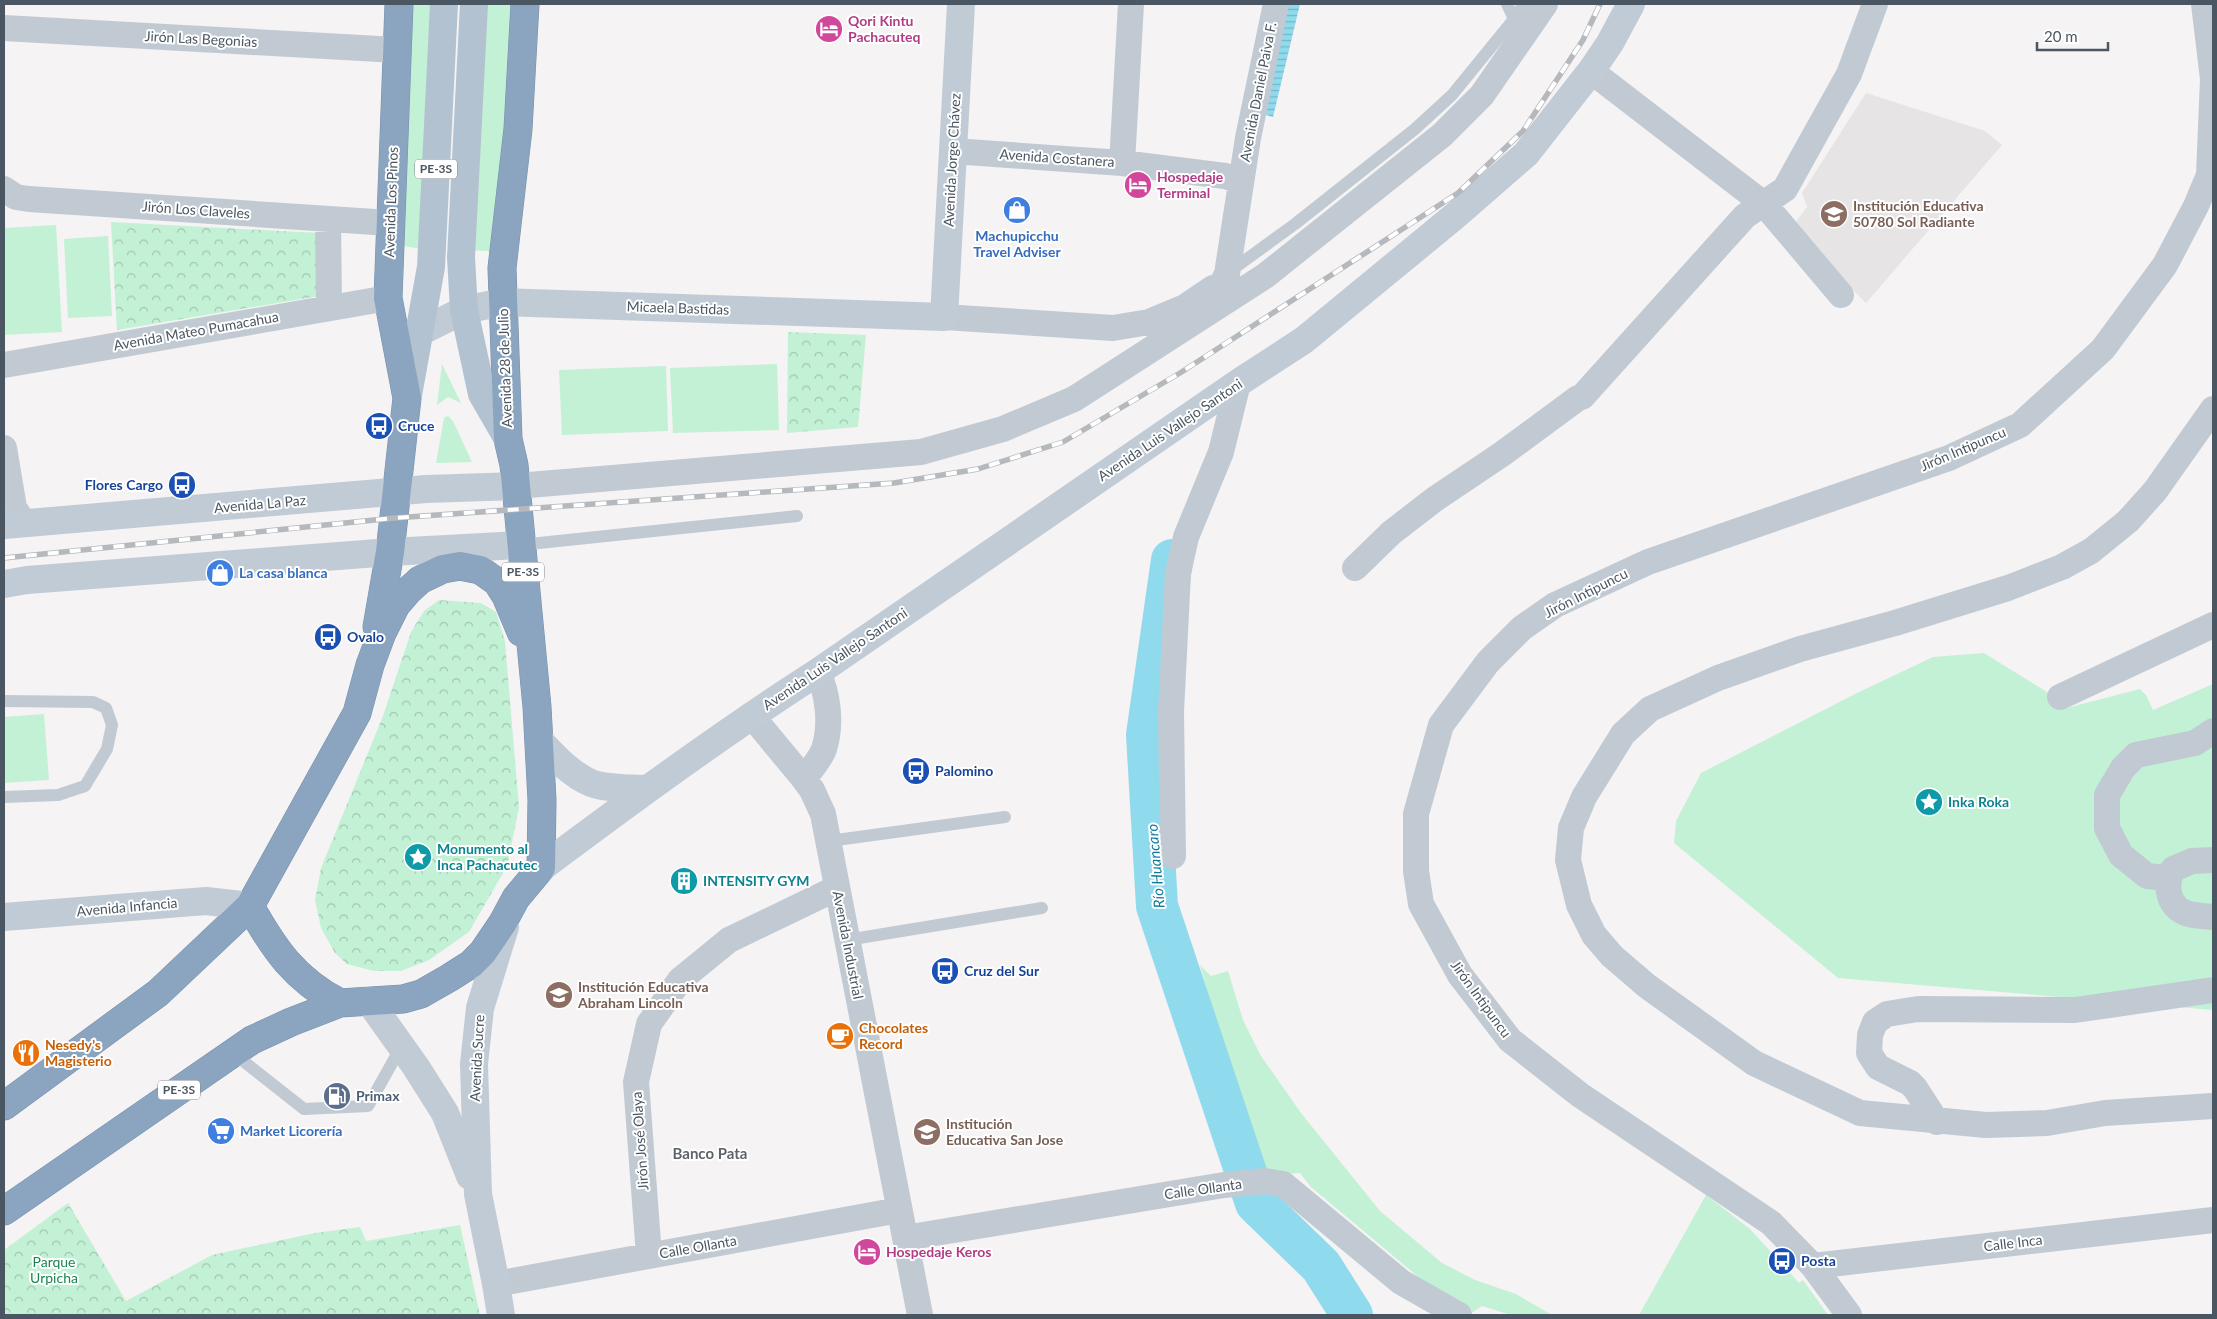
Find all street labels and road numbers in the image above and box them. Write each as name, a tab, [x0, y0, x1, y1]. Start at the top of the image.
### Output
street label: Avenida Daniel Paiva F.	[1236, 21, 1279, 163]
street label: Jirón Las Begonias	[144, 27, 258, 50]
street label: Avenida Jorge Chávez	[940, 93, 963, 227]
street label: Avenida Costanera	[999, 145, 1115, 170]
street label: Avenida Los Pinos	[380, 146, 401, 258]
road number: PE-3S	[415, 160, 457, 178]
street label: Jirón Los Claveles	[141, 197, 251, 222]
street label: Micaela Bastidas	[626, 297, 730, 318]
street label: Avenida Mateo Pumacahua	[112, 308, 280, 353]
street label: Avenida 28 de Julio	[494, 308, 515, 428]
street label: Avenida Luis Vallejo Santoni	[1094, 375, 1245, 484]
street label: Jirón Intipuncu	[1917, 423, 2008, 474]
street label: Avenida La Paz	[213, 491, 307, 516]
road number: PE-3S	[502, 562, 544, 582]
street label: Jirón Intipuncu	[1541, 564, 1630, 621]
street label: Avenida Luis Vallejo Santoni	[759, 604, 910, 713]
street label: Avenida Industrial	[830, 889, 867, 1001]
street label: Avenida Infancia	[76, 894, 178, 919]
street label: Jirón Intipuncu	[1448, 957, 1515, 1041]
street label: Avenida Sucre	[466, 1014, 487, 1102]
road number: PE-3S	[158, 1080, 200, 1100]
street label: Jirón José Olaya	[628, 1091, 651, 1191]
street label: Calle Ollanta	[1163, 1175, 1243, 1202]
street label: Calle Inca	[1983, 1230, 2043, 1255]
street label: Calle Ollanta	[658, 1231, 738, 1262]

